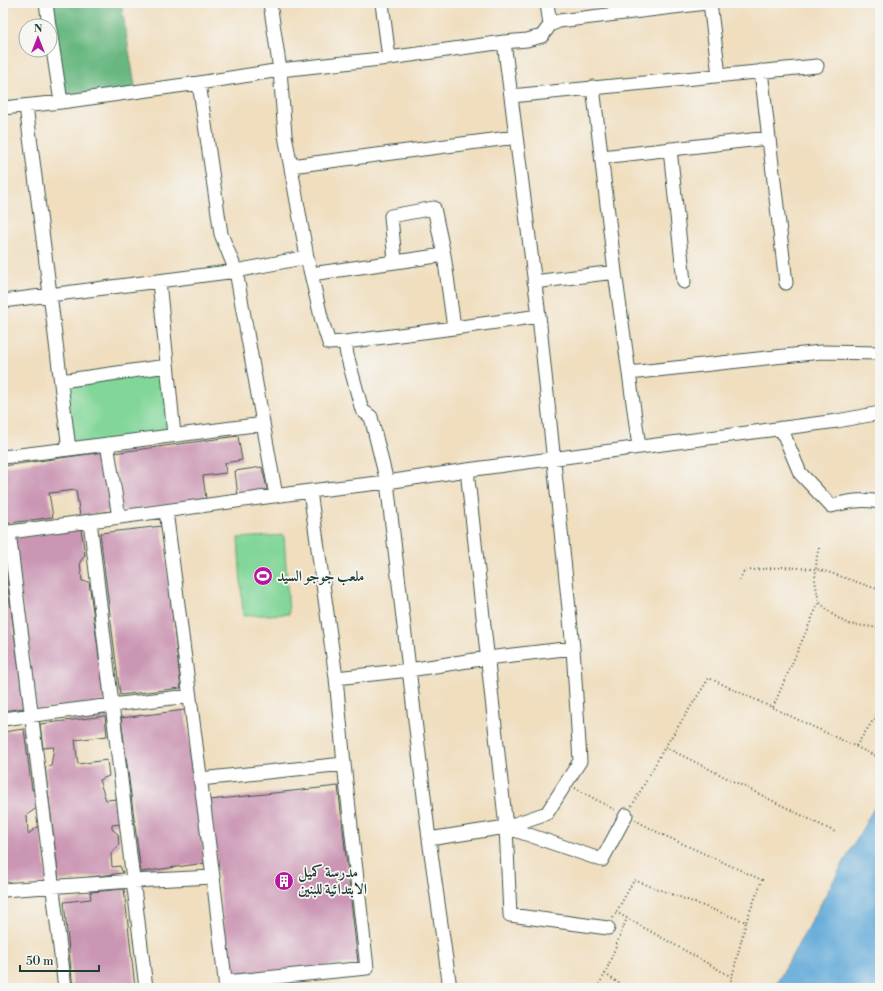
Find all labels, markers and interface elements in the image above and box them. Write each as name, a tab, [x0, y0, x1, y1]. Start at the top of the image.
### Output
north arrow	[18, 18, 58, 58]
text: N	[34, 22, 43, 36]
sports icon: ملعب جوجو السيد	[252, 565, 274, 587]
place label: ملعب جوجو السيد	[277, 567, 365, 586]
place label: مدرسة كميل الابتدائية للبنين	[298, 863, 367, 899]
building icon: مدرسة كميل الابتدائية للبنين	[273, 870, 295, 892]
scale bar	[20, 947, 99, 973]
text: 50 m	[26, 954, 54, 969]

